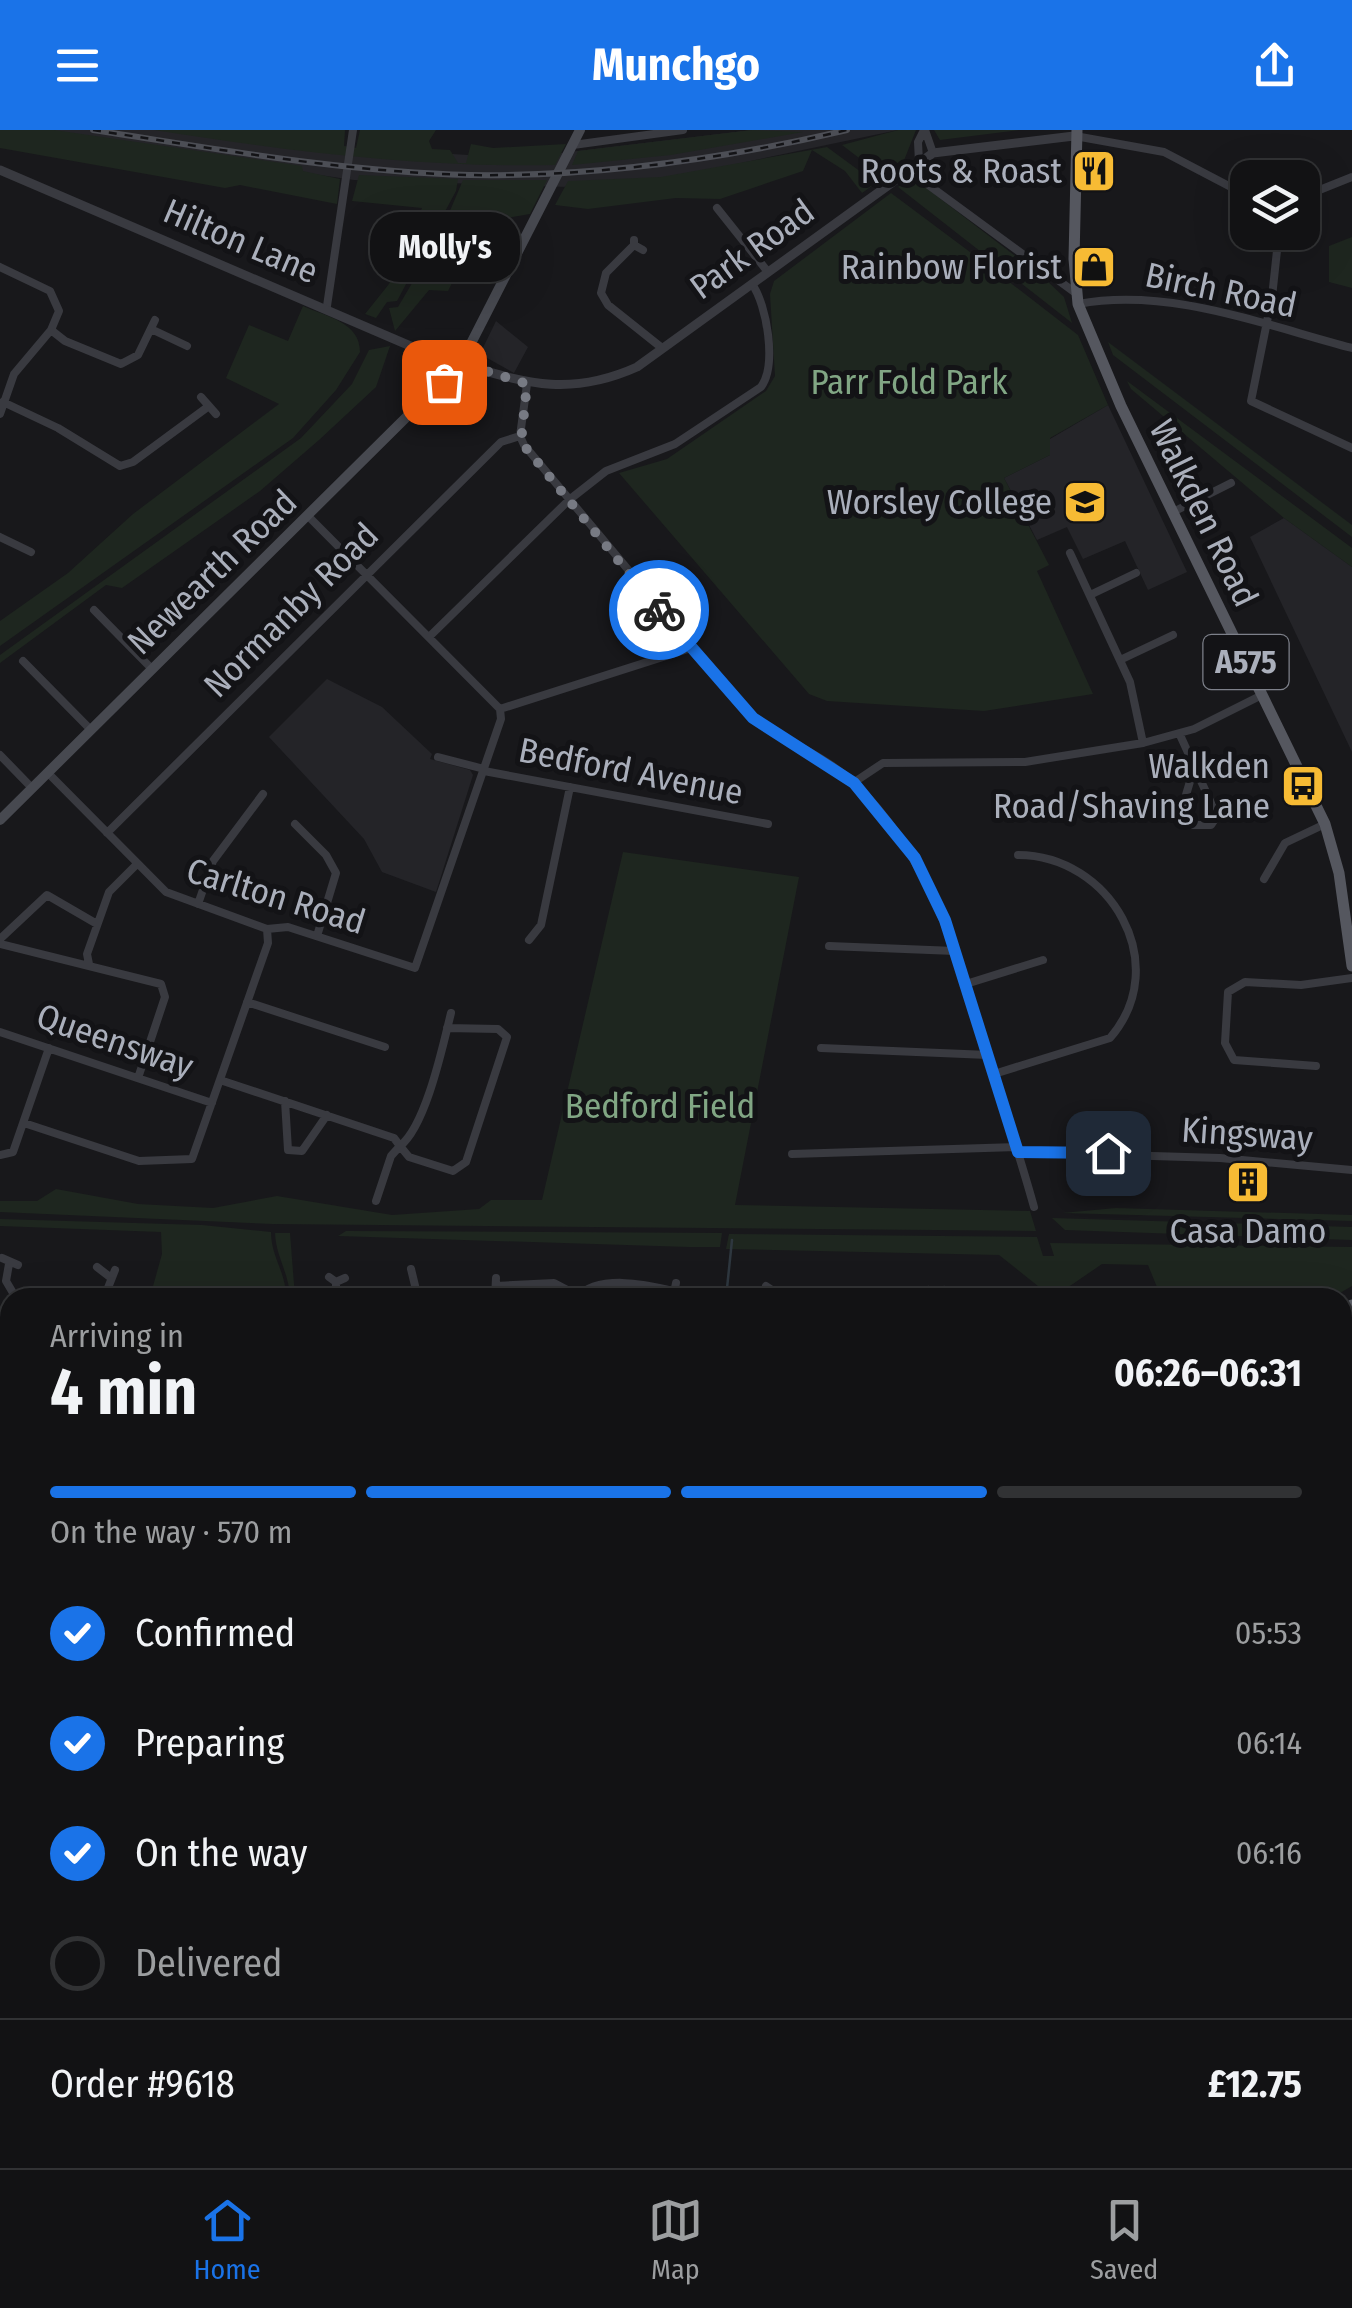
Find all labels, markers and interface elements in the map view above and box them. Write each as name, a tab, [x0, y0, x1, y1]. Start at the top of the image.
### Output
icon: menu	[50, 38, 105, 93]
text: Munchgo	[592, 38, 760, 92]
icon: share	[1247, 38, 1302, 93]
restaurant icon: Roots & Roast	[1071, 148, 1117, 194]
place label: Roots & Roast	[861, 150, 1063, 192]
map controls	[1230, 160, 1320, 250]
button: layers	[1230, 160, 1320, 250]
street label: Hilton Lane	[158, 190, 324, 292]
street label: Park Road	[682, 190, 822, 308]
callout: Molly's	[369, 212, 519, 282]
text: Molly's	[398, 228, 492, 266]
shop icon: Rainbow Florist	[1071, 244, 1117, 290]
place label: Rainbow Florist	[841, 246, 1063, 288]
street label: Birch Road	[1142, 254, 1300, 326]
pin	[402, 340, 487, 425]
icon: bag	[417, 355, 472, 410]
park label: Parr Fold Park	[810, 361, 1008, 403]
street label: Walkden Road	[1141, 413, 1267, 613]
school or university icon: Worsley College	[1062, 479, 1108, 525]
street label: Newearth Road	[119, 481, 305, 663]
place label: Worsley College	[827, 481, 1052, 523]
street label: Normanby Road	[195, 514, 387, 706]
courier	[609, 560, 709, 660]
icon: bike	[632, 583, 687, 638]
road number: A575	[1204, 635, 1288, 689]
street label: Bedford Avenue	[515, 729, 747, 813]
place label: Walkden Road/Shaving Lane	[993, 745, 1270, 827]
bus stop icon: Walkden Road/Shaving Lane	[1280, 763, 1326, 809]
street label: Carlton Road	[182, 849, 370, 943]
street label: Queensway	[31, 995, 199, 1087]
park label: Bedford Field	[565, 1085, 755, 1127]
street label: Kingsway	[1180, 1108, 1314, 1160]
pin	[1066, 1111, 1151, 1196]
icon: home	[1081, 1126, 1136, 1181]
building icon: Casa Damo	[1225, 1159, 1271, 1205]
place label: Casa Damo	[1170, 1210, 1326, 1252]
text: Arriving in	[50, 1317, 184, 1355]
text: 06:26–06:31	[1114, 1350, 1302, 1396]
text: 4 min	[50, 1353, 197, 1431]
text: On the way · 570 m	[50, 1513, 292, 1551]
icon: check	[50, 1606, 105, 1661]
text: Confirmed	[135, 1610, 295, 1656]
text: 05:53	[1235, 1614, 1302, 1652]
icon: check	[50, 1716, 105, 1771]
text: Preparing	[135, 1720, 284, 1766]
text: 06:14	[1236, 1724, 1302, 1762]
icon: check	[50, 1826, 105, 1881]
text: On the way	[135, 1830, 307, 1876]
text: 06:16	[1236, 1834, 1302, 1872]
text: Delivered	[135, 1940, 282, 1986]
text: Order #9618	[50, 2061, 235, 2107]
text: £12.75	[1208, 2061, 1302, 2107]
tab: Home	[194, 2193, 261, 2286]
tab: Map	[648, 2193, 703, 2286]
tab: Saved	[1090, 2193, 1158, 2286]

